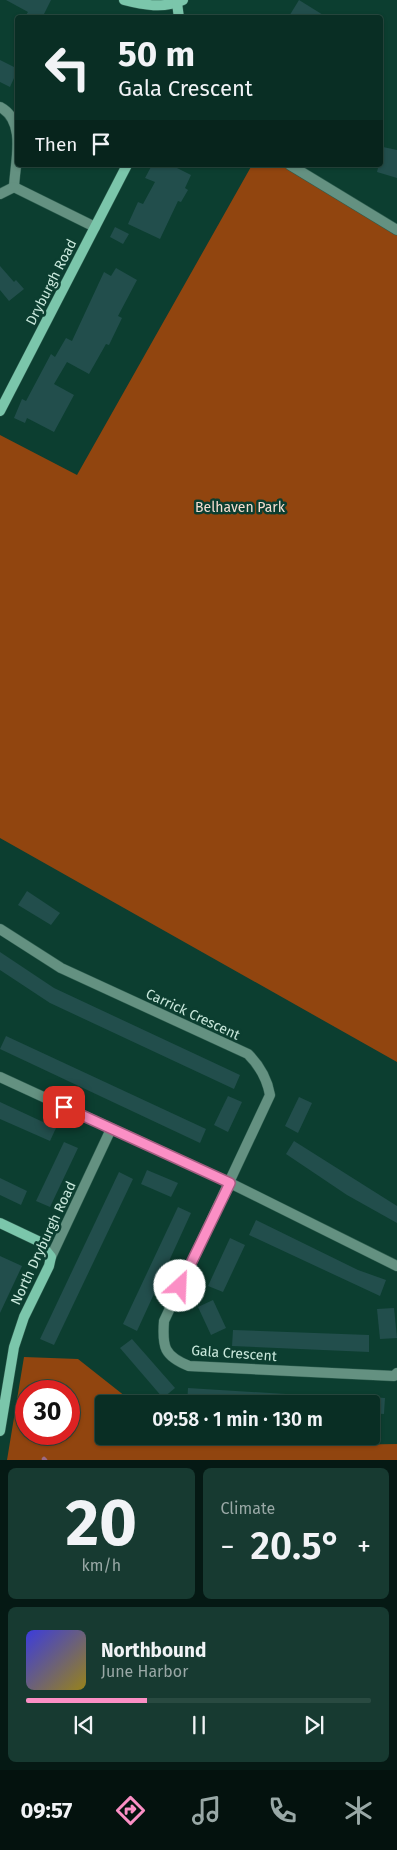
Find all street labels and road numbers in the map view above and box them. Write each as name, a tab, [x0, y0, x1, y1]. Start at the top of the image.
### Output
street label: Dryburgh Road	[22, 236, 80, 328]
street label: Carrick Crescent	[143, 985, 243, 1044]
street label: North Dryburgh Road	[7, 1179, 80, 1308]
street label: Gala Crescent	[191, 1342, 278, 1365]

